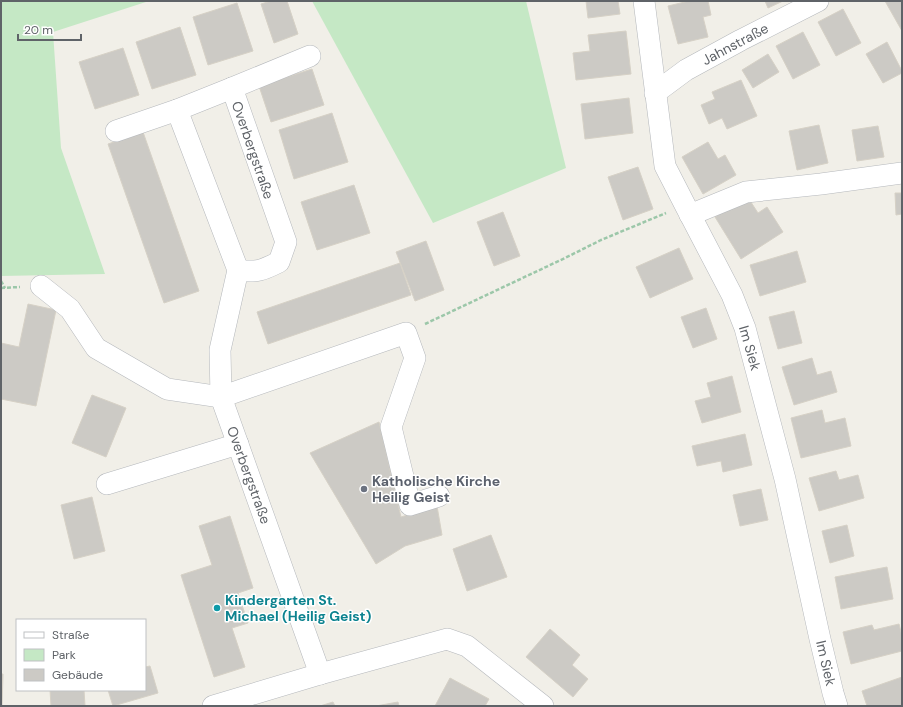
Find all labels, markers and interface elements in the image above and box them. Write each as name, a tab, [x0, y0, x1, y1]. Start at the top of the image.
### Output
scale bar	[18, 16, 81, 42]
street label: Jahnstraße	[699, 19, 771, 69]
text: 20 m	[24, 22, 53, 38]
street label: Overbergstraße	[228, 99, 278, 201]
street label: Im Siek	[735, 323, 765, 373]
street label: Overbergstraße	[223, 424, 275, 526]
place label: Katholische Kirche Heilig Geist	[372, 472, 500, 506]
marker: Katholische Kirche Heilig Geist	[359, 484, 369, 494]
place label: Kindergarten St. Michael (Heilig Geist)	[225, 591, 372, 625]
marker: Kindergarten St. Michael (Heilig Geist)	[212, 603, 222, 613]
legend	[16, 619, 146, 691]
text: Straße	[52, 627, 89, 643]
street label: Im Siek	[812, 639, 840, 687]
text: Park	[52, 647, 76, 663]
text: Gebäude	[52, 667, 103, 683]

